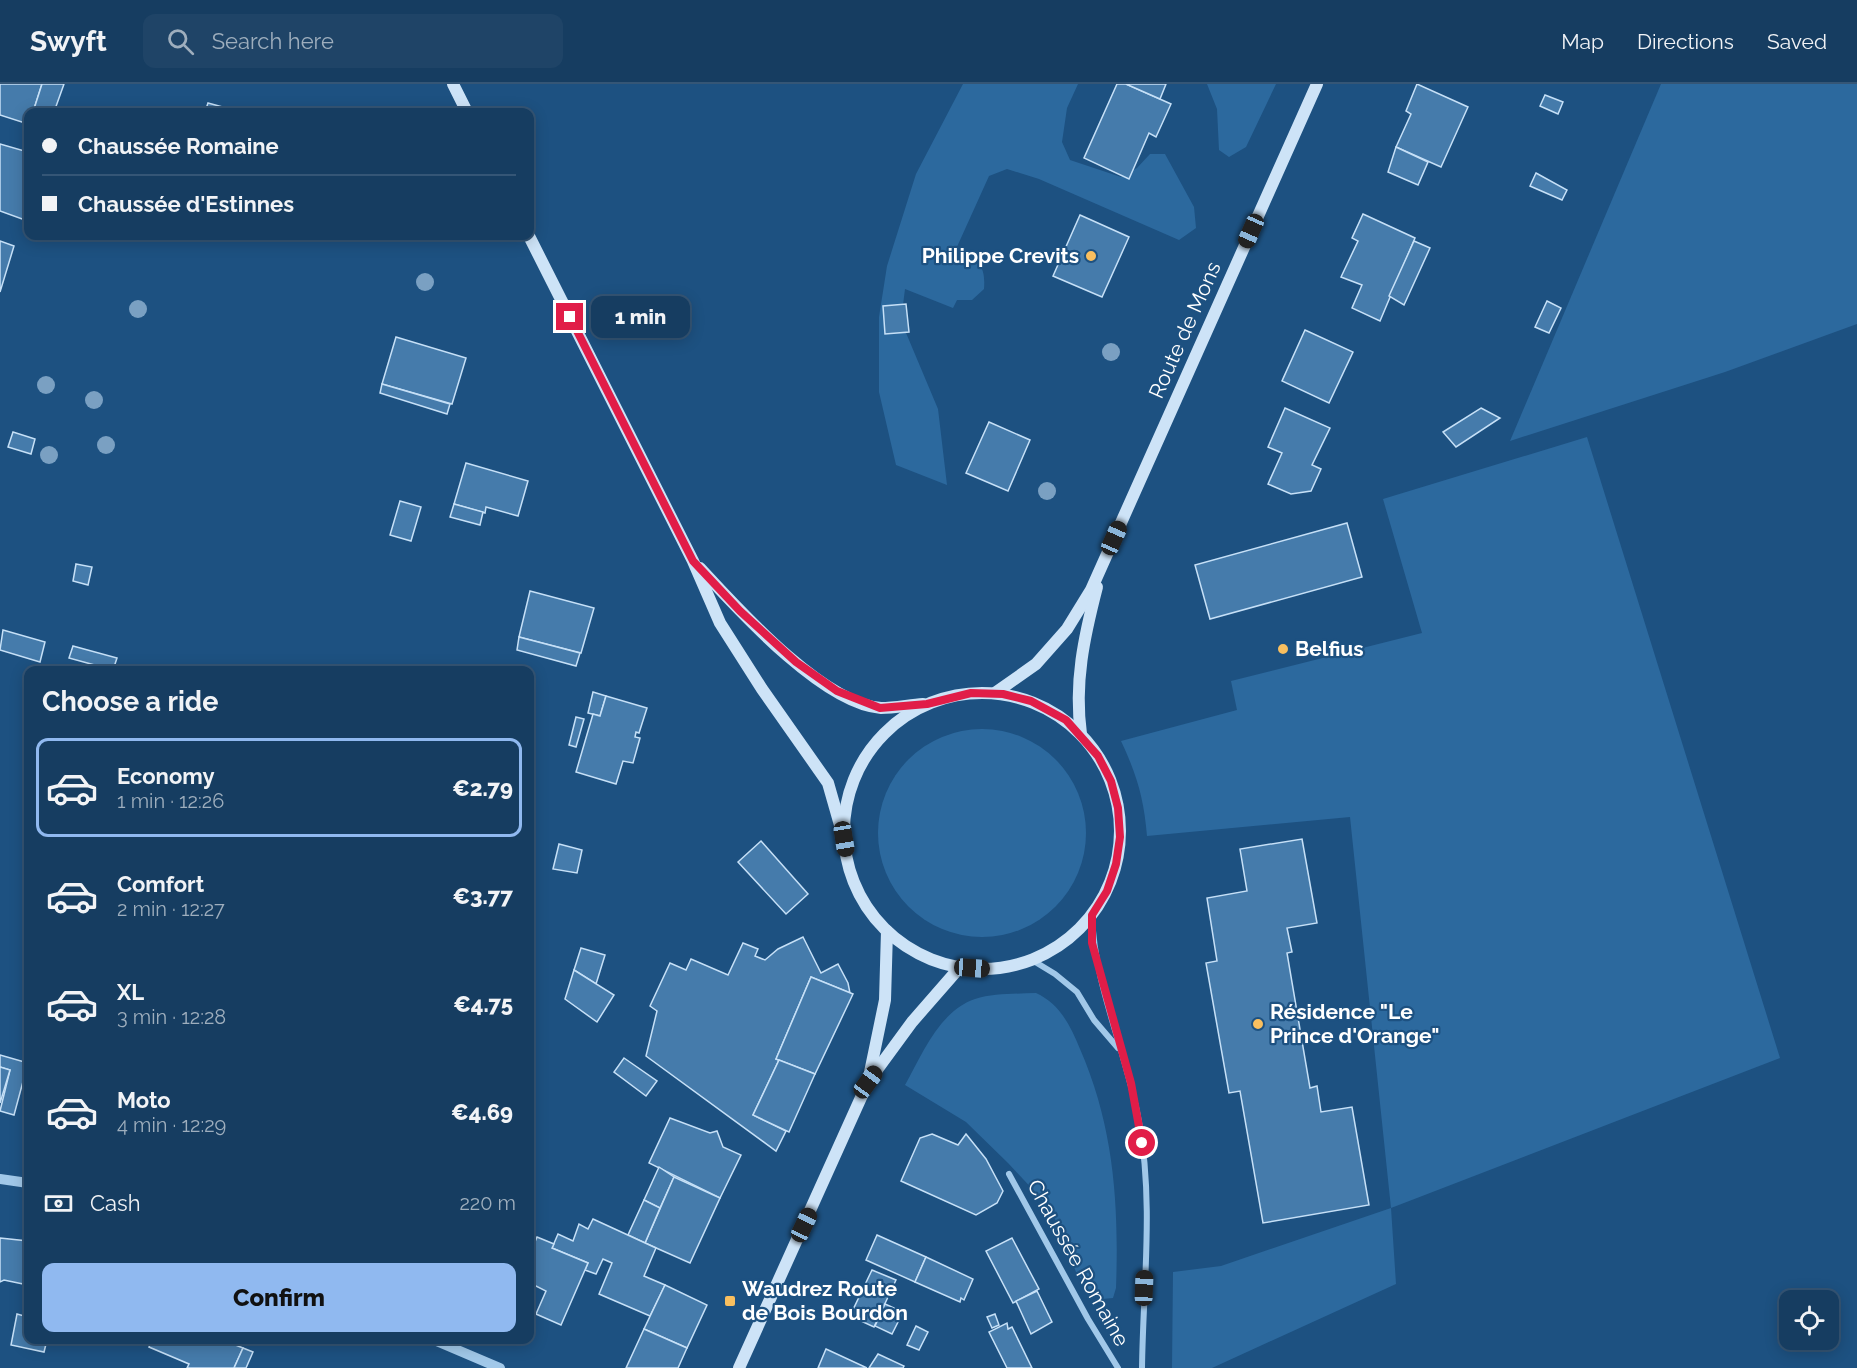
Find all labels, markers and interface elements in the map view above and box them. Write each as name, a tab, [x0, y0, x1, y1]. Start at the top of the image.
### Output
search box	[143, 14, 563, 68]
text: Swyft	[30, 25, 107, 58]
icon: search	[164, 25, 197, 58]
text: Search here	[212, 28, 334, 54]
text: Map	[1561, 29, 1604, 54]
text: Directions	[1637, 29, 1734, 54]
text: Saved	[1767, 29, 1827, 54]
text: Chaussée Romaine	[78, 133, 279, 159]
text: Chaussée d'Estinnes	[78, 191, 294, 217]
car	[1235, 211, 1267, 251]
place label: Philippe Crevits	[922, 243, 1079, 268]
marker: Philippe Crevits	[1084, 249, 1098, 263]
street label: Route de Mons	[1143, 258, 1226, 402]
callout: 1 min	[591, 296, 690, 338]
route end	[556, 303, 583, 330]
text: 1 min	[615, 305, 666, 329]
car	[1098, 518, 1130, 558]
place label: Belfius	[1295, 636, 1364, 661]
marker: Belfius	[1276, 642, 1290, 656]
text: Choose a ride	[42, 686, 218, 717]
icon: car	[45, 761, 99, 815]
text: Economy	[117, 763, 215, 789]
text: €2.79	[452, 775, 513, 801]
text: 1 min · 12:26	[117, 789, 224, 813]
car	[832, 820, 856, 858]
icon: car	[45, 869, 99, 923]
text: Comfort	[117, 871, 204, 897]
text: €3.77	[452, 883, 513, 909]
text: 2 min · 12:27	[117, 897, 225, 921]
car	[953, 958, 991, 978]
icon: car	[45, 977, 99, 1031]
text: XL	[117, 979, 144, 1005]
text: €4.75	[453, 991, 513, 1017]
place label: Résidence "Le Prince d'Orange"	[1270, 999, 1440, 1048]
text: 3 min · 12:28	[117, 1005, 226, 1029]
marker: Résidence "Le Prince d'Orange"	[1251, 1017, 1265, 1031]
car	[850, 1062, 886, 1102]
icon: car	[45, 1085, 99, 1139]
text: Moto	[117, 1087, 171, 1113]
text: €4.69	[451, 1099, 513, 1125]
text: 4 min · 12:29	[117, 1113, 226, 1137]
route start	[1128, 1129, 1155, 1156]
street label: Chaussée Romaine	[1022, 1175, 1135, 1350]
icon: cash	[42, 1187, 75, 1220]
text: Cash	[90, 1190, 141, 1216]
text: 220 m	[459, 1191, 516, 1215]
car	[788, 1205, 820, 1245]
button: Confirm	[42, 1263, 516, 1332]
car	[1134, 1270, 1154, 1306]
place label: Waudrez Route de Bois Bourdon	[742, 1276, 908, 1325]
map controls	[1779, 1290, 1839, 1350]
button: locate	[1779, 1290, 1839, 1350]
marker: Waudrez Route de Bois Bourdon	[723, 1294, 737, 1308]

